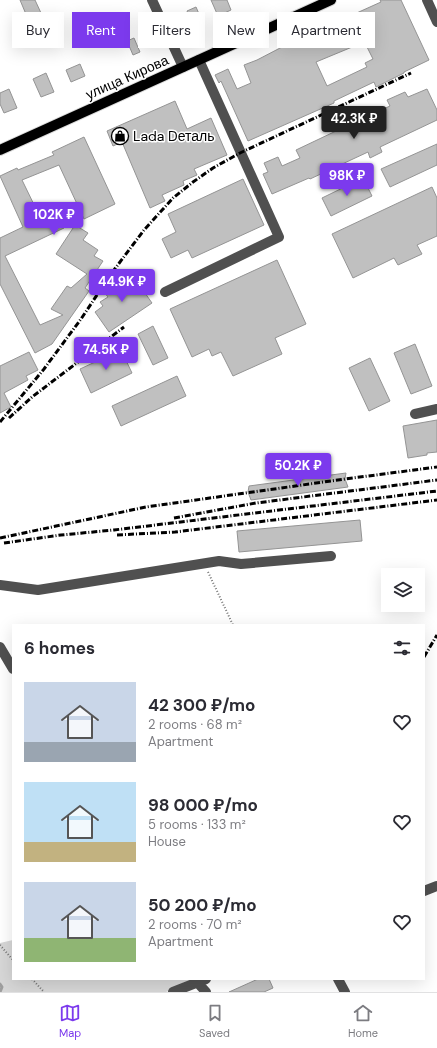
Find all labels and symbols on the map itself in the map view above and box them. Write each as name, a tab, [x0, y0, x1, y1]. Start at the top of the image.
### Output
street label: улица Кирова	[83, 51, 171, 103]
pin: 42.3K ₽	[317, 106, 391, 140]
shop icon: Lada Dеталь	[110, 126, 130, 146]
place label: Lada Dеталь	[133, 127, 215, 145]
pin: 98K ₽	[319, 163, 375, 197]
pin: 102K ₽	[21, 202, 87, 236]
pin: 44.9K ₽	[85, 269, 159, 303]
pin: 74.5K ₽	[69, 337, 143, 371]
pin: 50.2K ₽	[261, 453, 335, 487]

